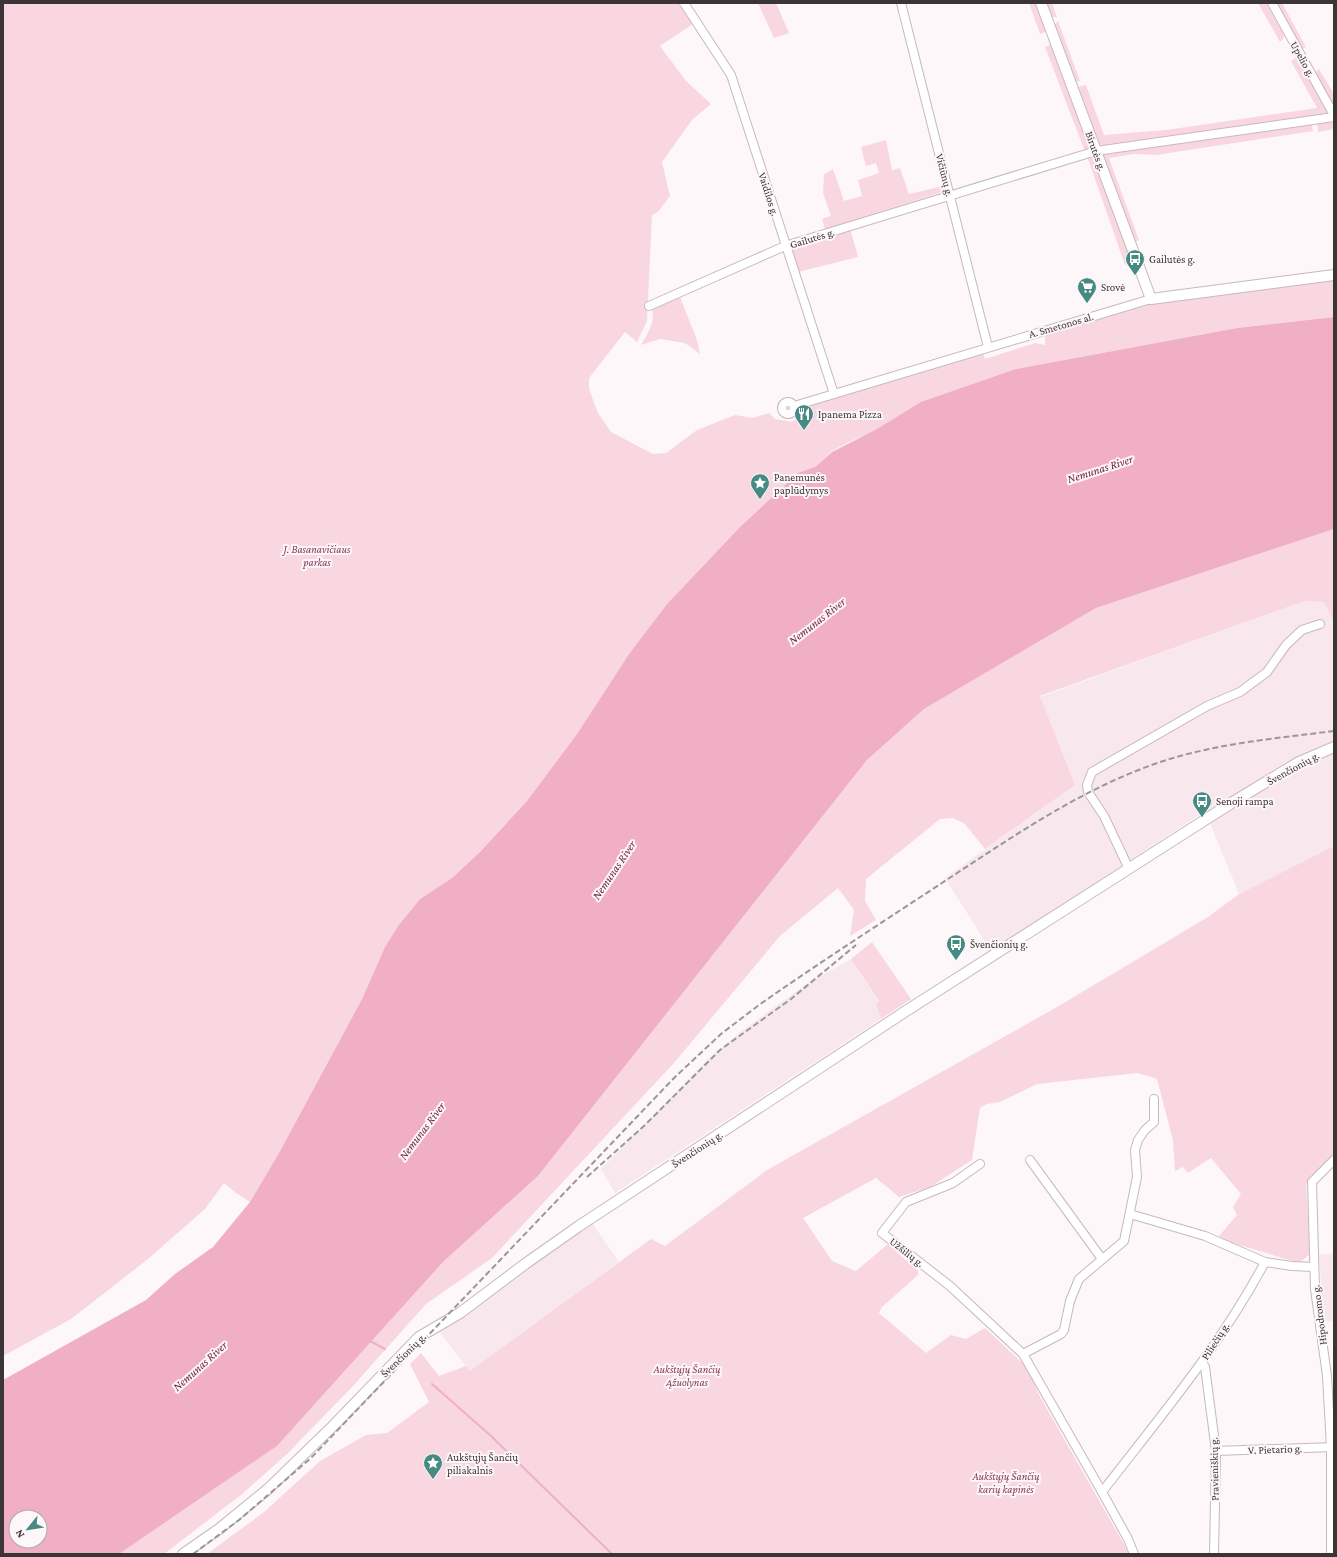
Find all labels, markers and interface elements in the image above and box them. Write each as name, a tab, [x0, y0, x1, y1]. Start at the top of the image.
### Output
street label: Upelio g.	[1287, 39, 1318, 79]
street label: Birutės g.	[1082, 130, 1109, 173]
street label: Vičiūnų g.	[933, 152, 956, 198]
street label: Vaidilos g.	[755, 171, 782, 217]
street label: Gailutės g.	[788, 226, 836, 251]
bus stop icon: Gailutės g.	[1124, 248, 1146, 276]
place label: Gailutės g.	[1149, 253, 1195, 266]
supermarket icon: Srovė	[1076, 276, 1098, 304]
place label: Srovė	[1101, 281, 1125, 293]
street label: A. Smetonos al.	[1027, 310, 1095, 340]
restaurant icon: Ipanema Pizza	[793, 403, 815, 431]
place label: Ipanema Pizza	[818, 408, 882, 421]
water label: Nemunas River	[1065, 452, 1135, 486]
place label: Panemunės paplūdymys	[774, 471, 828, 497]
place icon: Panemunės paplūdymys	[749, 472, 771, 500]
park label: J. Basanavičiaus parkas	[282, 543, 351, 569]
water label: Nemunas River	[786, 594, 849, 648]
street label: Švenčionių g.	[1265, 749, 1322, 788]
bus stop icon: Senoji rampa	[1191, 790, 1213, 818]
place label: Senoji rampa	[1216, 795, 1274, 808]
water label: Nemunas River	[589, 837, 639, 902]
bus stop icon: Švenčionių g.	[945, 933, 967, 961]
place label: Švenčionių g.	[970, 938, 1028, 951]
water label: Nemunas River	[396, 1099, 449, 1162]
street label: Švenčionių g.	[669, 1128, 725, 1171]
street label: Užšilių g.	[887, 1235, 927, 1270]
street label: Hipodromo g.	[1309, 1284, 1330, 1346]
street label: Piliečių g.	[1199, 1320, 1232, 1362]
street label: Švenčionių g.	[378, 1331, 429, 1380]
water label: Nemunas River	[170, 1337, 231, 1394]
park label: Aukštųjų Šančių Ąžuolynas	[652, 1363, 721, 1389]
street label: Pravieniškių g.	[1207, 1437, 1222, 1501]
street label: V. Pietario g.	[1248, 1442, 1302, 1457]
place label: Aukštųjų Šančių piliakalnis	[447, 1451, 518, 1477]
place icon: Aukštųjų Šančių piliakalnis	[422, 1452, 444, 1480]
park label: Aukštųjų Šančių karių kapinės	[971, 1470, 1040, 1496]
north arrow	[8, 1509, 48, 1549]
text: N	[12, 1527, 26, 1540]

